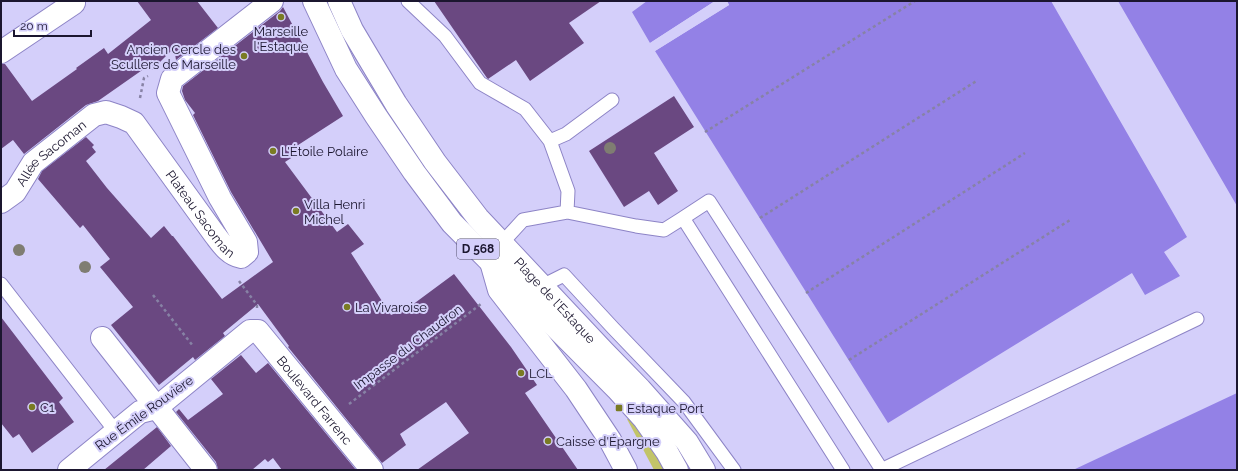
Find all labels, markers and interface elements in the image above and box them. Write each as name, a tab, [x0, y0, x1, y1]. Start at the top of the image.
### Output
scale bar	[14, 12, 91, 38]
marker: Marseille l'Estaque	[276, 12, 286, 22]
text: 20 m	[20, 19, 48, 33]
place label: Marseille l'Estaque	[254, 24, 309, 54]
place label: Ancien Cercle des Scullers de Marseille	[111, 42, 236, 72]
marker: Ancien Cercle des Scullers de Marseille	[239, 51, 249, 61]
street label: Allée Sacoman	[13, 117, 89, 189]
place label: L'Étoile Polaire	[281, 144, 368, 159]
marker: L'Étoile Polaire	[268, 146, 278, 156]
street label: Plateau Sacoman	[163, 167, 238, 261]
place label: Villa Henri Michel	[304, 197, 365, 227]
marker: Villa Henri Michel	[291, 206, 301, 216]
road number: D 568	[457, 239, 499, 259]
street label: Plage de l'Estaque	[511, 254, 599, 346]
place label: La Vivaroise	[355, 300, 427, 315]
street label: Impasse du Chaudron	[351, 301, 465, 393]
marker: La Vivaroise	[342, 302, 352, 312]
street label: Boulevard Farrenc	[274, 353, 355, 447]
place label: LCL	[529, 366, 553, 381]
marker: LCL	[516, 368, 526, 378]
street label: Rue Émile Rouvière	[92, 372, 196, 454]
place label: C1	[40, 400, 55, 415]
place label: Estaque Port	[627, 401, 705, 416]
marker: C1	[27, 402, 37, 412]
marker: Estaque Port	[614, 403, 624, 413]
place label: Caisse d'Épargne	[556, 434, 660, 449]
marker: Caisse d'Épargne	[543, 436, 553, 446]

